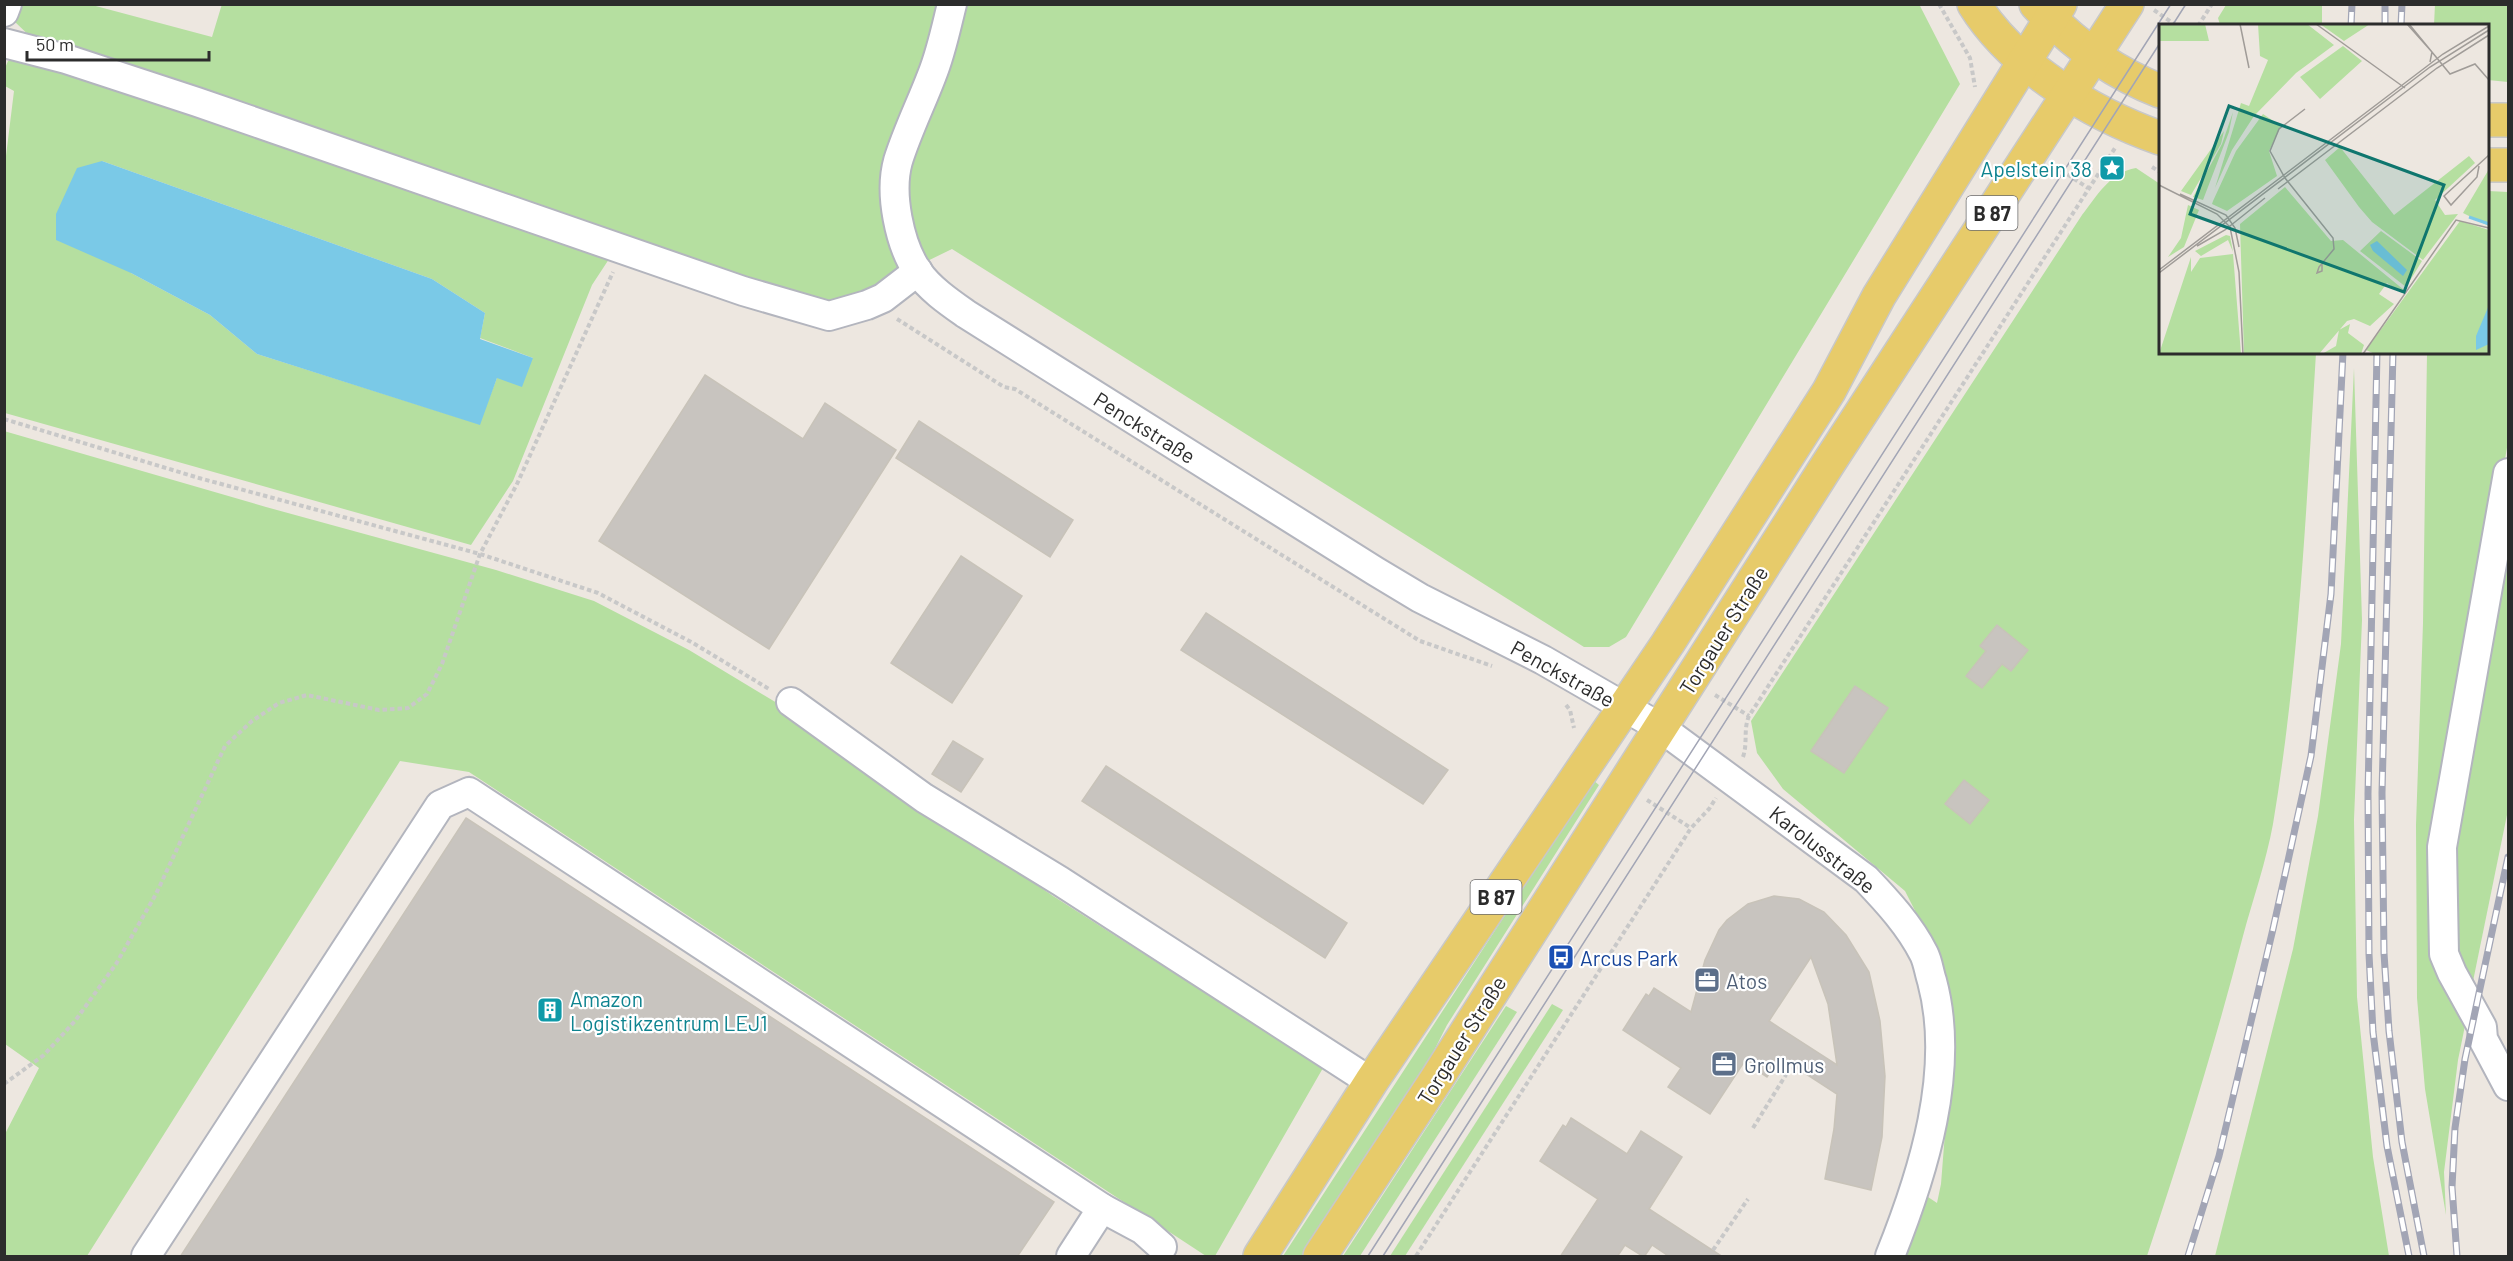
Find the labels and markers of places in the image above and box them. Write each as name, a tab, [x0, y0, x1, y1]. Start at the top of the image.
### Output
place icon: Apelstein 38	[2097, 153, 2127, 183]
place label: Apelstein 38	[1981, 156, 2092, 181]
bus stop icon: Arcus Park	[1546, 942, 1576, 972]
place label: Arcus Park	[1580, 945, 1678, 970]
office icon: Atos	[1692, 965, 1722, 995]
place label: Atos	[1726, 968, 1767, 993]
place label: Amazon Logistikzentrum LEJ1	[570, 986, 768, 1035]
building icon: Amazon Logistikzentrum LEJ1	[535, 995, 565, 1025]
office icon: Grollmus	[1709, 1049, 1739, 1079]
place label: Grollmus	[1744, 1052, 1824, 1077]

